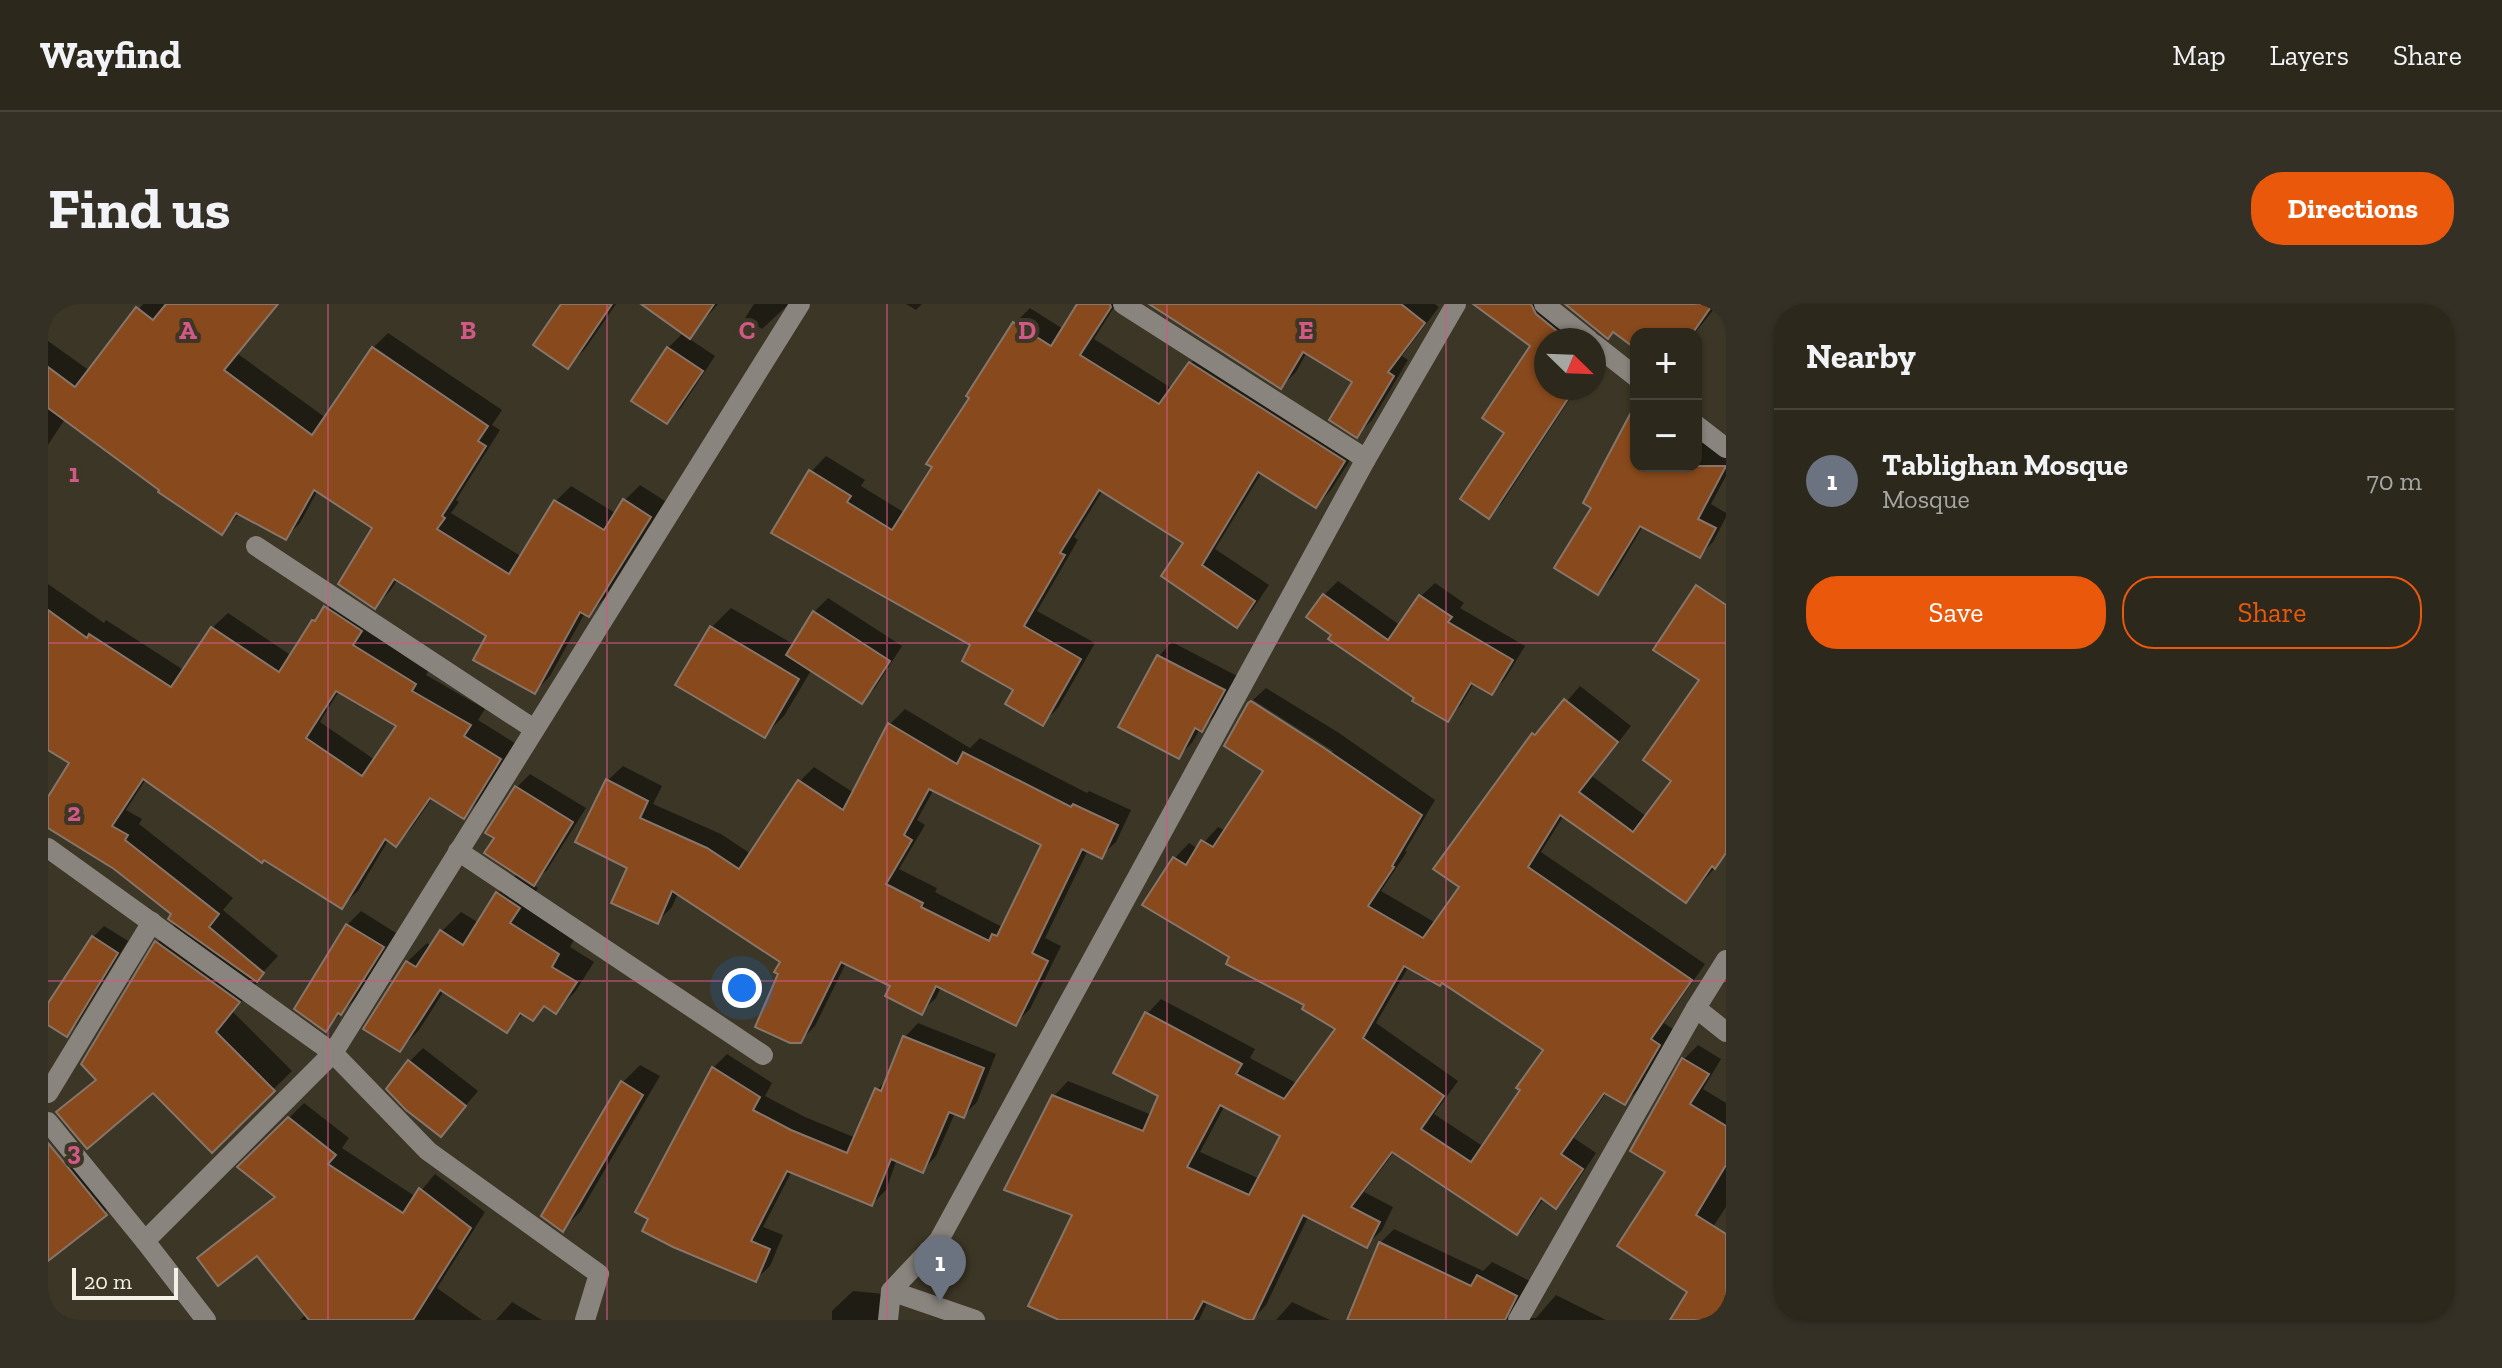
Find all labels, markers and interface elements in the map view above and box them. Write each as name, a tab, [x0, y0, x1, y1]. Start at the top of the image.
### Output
text: Wayfind	[40, 32, 181, 78]
text: Map	[2172, 39, 2226, 72]
text: Layers	[2270, 39, 2349, 72]
text: Share	[2393, 39, 2462, 72]
button: Directions	[2251, 172, 2454, 245]
text: Find us	[48, 175, 231, 242]
text: A	[179, 314, 197, 346]
text: B	[460, 314, 476, 346]
text: C	[739, 314, 755, 346]
text: D	[1018, 314, 1036, 346]
text: E	[1298, 314, 1314, 346]
north arrow	[1534, 328, 1606, 400]
map controls	[1630, 328, 1702, 472]
button: +	[1630, 328, 1702, 400]
text: Nearby	[1806, 336, 1916, 377]
button: −	[1630, 400, 1702, 472]
text: Tablighan Mosque	[1882, 447, 2128, 483]
text: 1	[69, 457, 80, 489]
text: 1	[1827, 465, 1837, 497]
text: 70 m	[2366, 465, 2422, 497]
text: Mosque	[1882, 483, 1970, 515]
button: Save	[1806, 576, 2106, 649]
button: Share	[2122, 576, 2422, 649]
text: 2	[67, 796, 81, 828]
your location	[722, 968, 762, 1008]
text: 3	[67, 1135, 81, 1167]
pin: 1	[914, 1236, 966, 1302]
scale bar	[72, 1264, 178, 1300]
text: 20 m	[84, 1268, 132, 1295]

